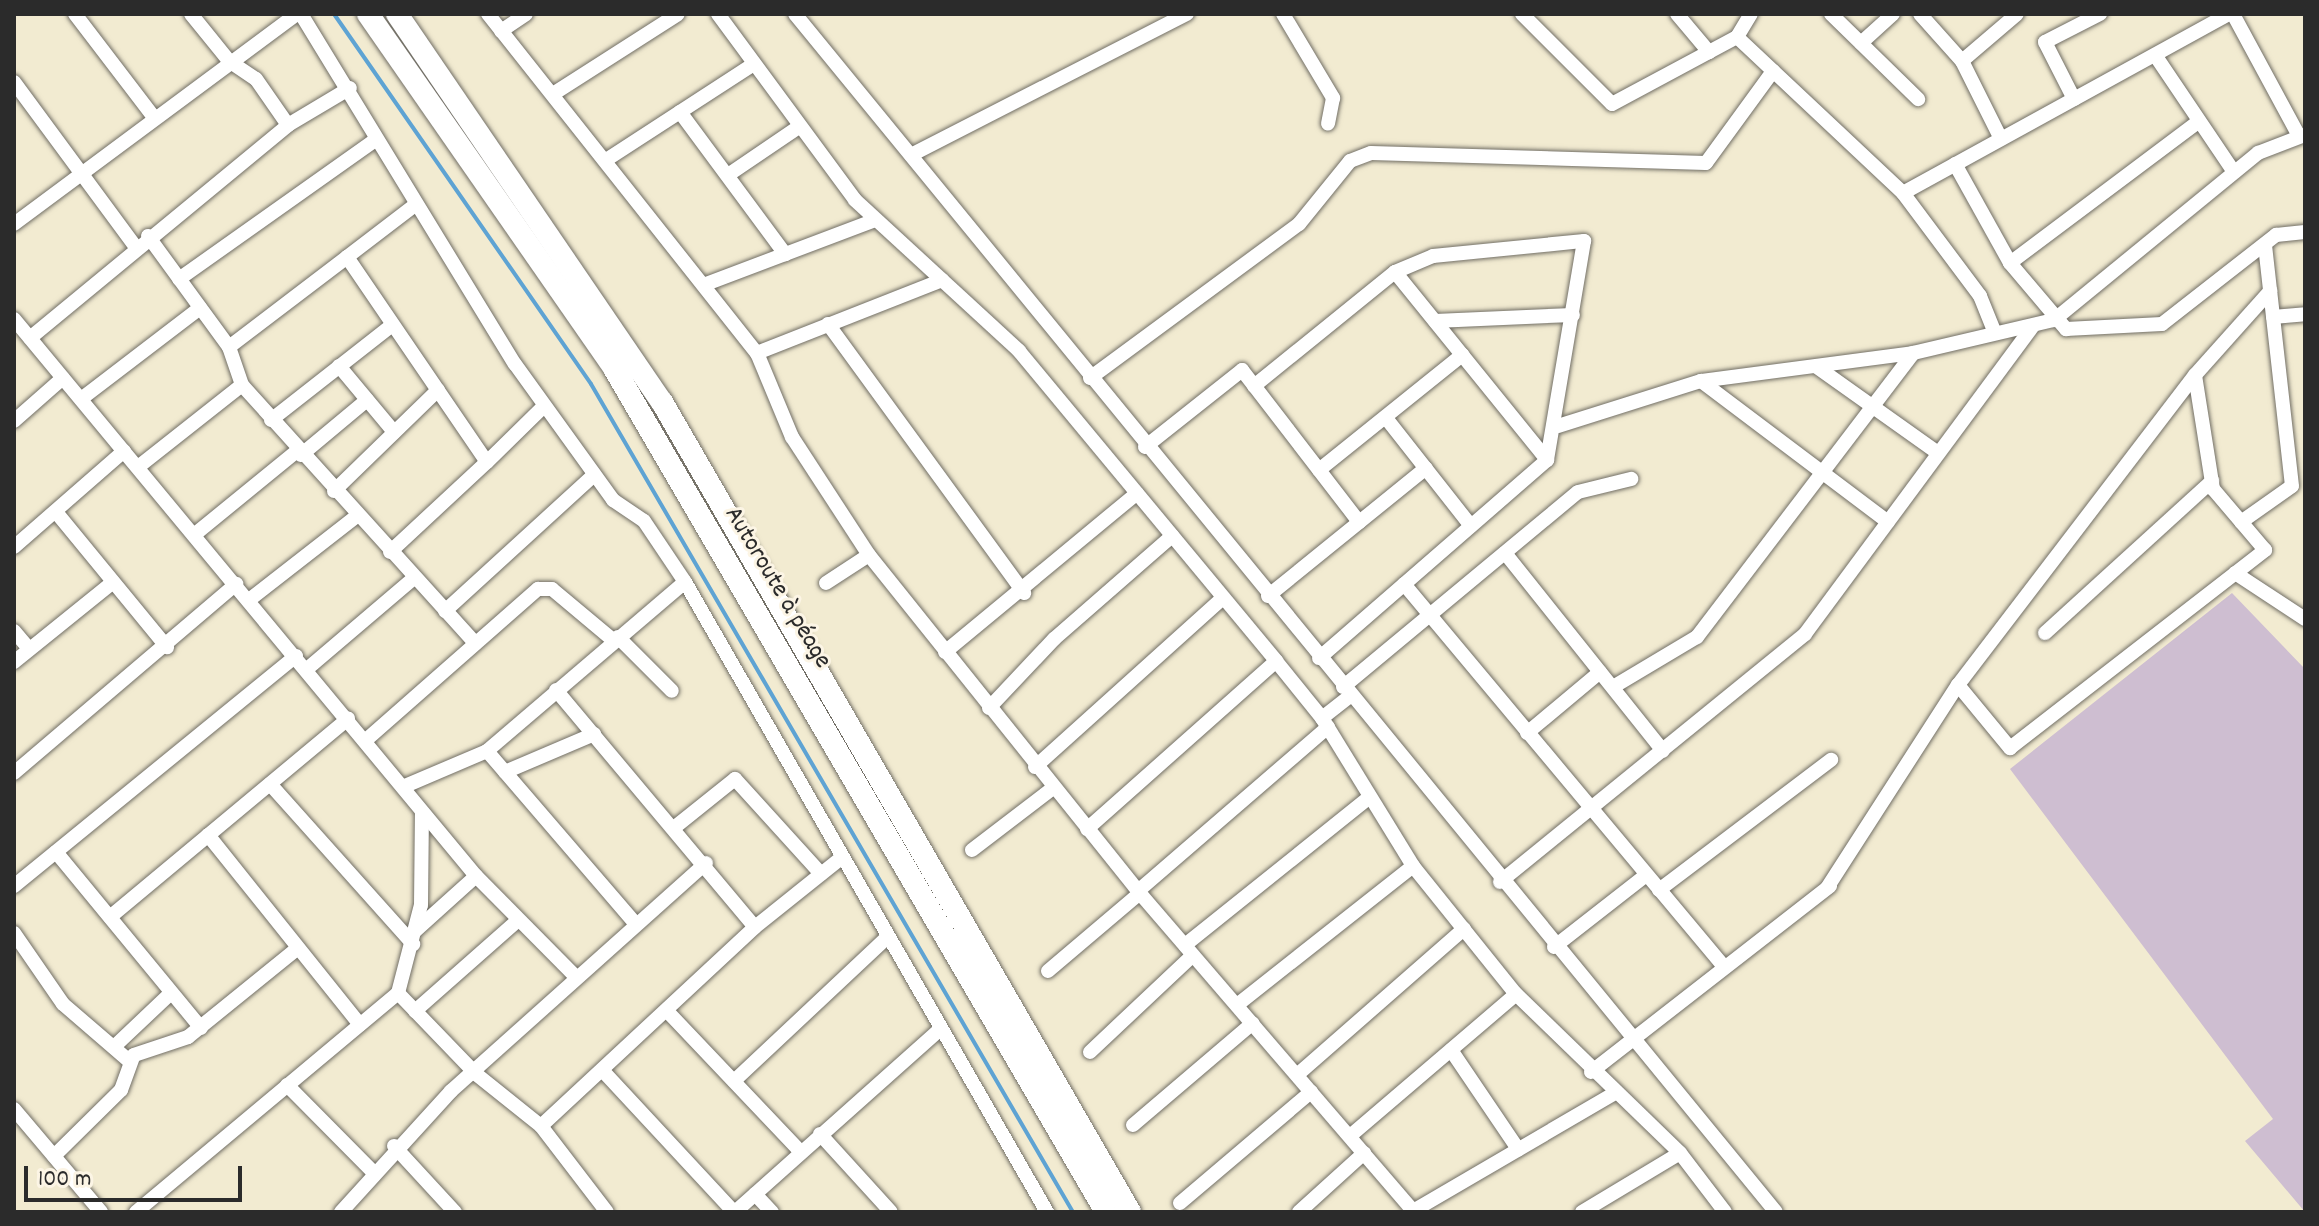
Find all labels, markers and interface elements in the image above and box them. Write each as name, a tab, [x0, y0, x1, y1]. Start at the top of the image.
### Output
street label: Autoroute à péage	[716, 501, 838, 675]
scale bar	[28, 1150, 246, 1200]
text: 100 m	[38, 1163, 91, 1197]

